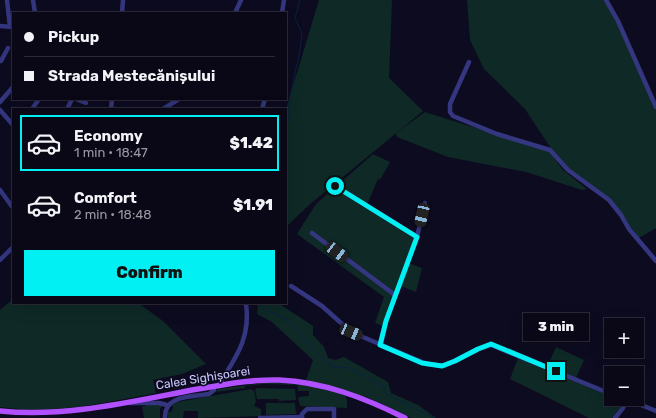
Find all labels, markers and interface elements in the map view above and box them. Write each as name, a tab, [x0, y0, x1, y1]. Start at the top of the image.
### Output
text: Pickup	[48, 28, 99, 46]
text: Strada Mestecănișului	[48, 67, 215, 85]
icon: car	[26, 125, 62, 161]
text: Economy	[74, 127, 143, 145]
text: $1.42	[230, 134, 273, 152]
text: 1 min · 18:47	[74, 145, 148, 160]
route start	[326, 177, 344, 195]
icon: car	[26, 187, 62, 223]
text: Comfort	[74, 189, 137, 207]
text: $1.91	[233, 196, 273, 214]
car	[413, 202, 431, 228]
text: 2 min · 18:48	[74, 207, 152, 222]
car	[324, 240, 350, 264]
button: Confirm	[24, 250, 275, 296]
callout: 3 min	[523, 313, 589, 341]
map controls	[604, 318, 644, 406]
button: +	[604, 318, 644, 358]
text: 3 min	[538, 319, 574, 334]
car	[338, 322, 364, 342]
route end	[547, 362, 565, 380]
street label: Calea Sighișoarei	[155, 364, 251, 392]
button: −	[604, 366, 644, 406]

